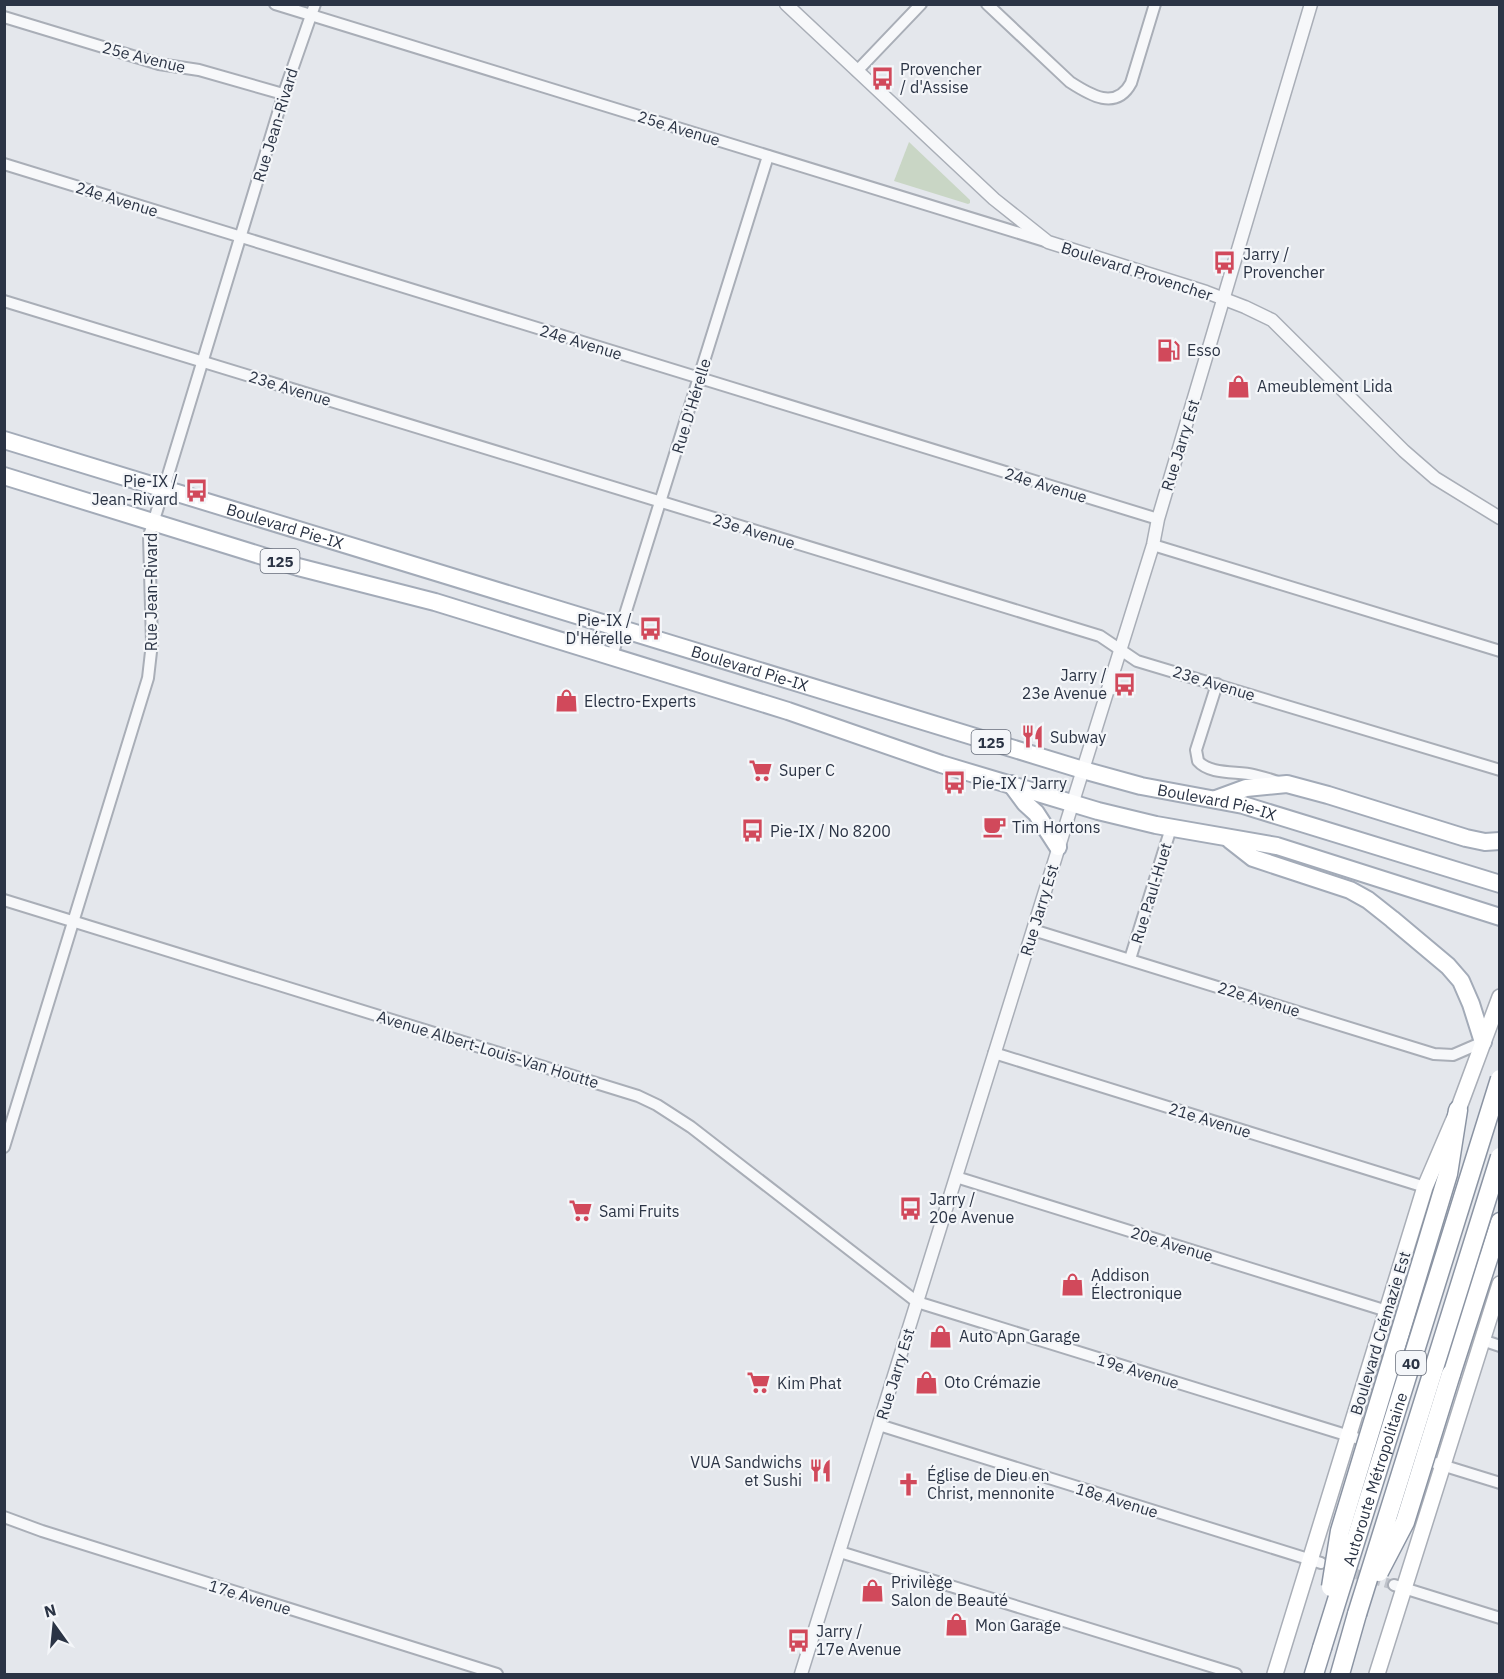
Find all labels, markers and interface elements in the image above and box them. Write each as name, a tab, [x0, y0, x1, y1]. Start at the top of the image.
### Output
street label: 25e Avenue	[100, 37, 188, 77]
place label: Provencher / d'Assise	[900, 59, 982, 97]
street label: Rue Jean-Rivard	[248, 65, 302, 185]
bus stop icon: Provencher / d'Assise	[869, 65, 895, 91]
street label: 25e Avenue	[635, 106, 723, 150]
street label: 24e Avenue	[73, 177, 161, 221]
street label: Boulevard Provencher	[1059, 237, 1215, 305]
place label: Jarry / Provencher	[1243, 244, 1325, 282]
bus stop icon: Jarry / Provencher	[1212, 250, 1238, 276]
street label: 24e Avenue	[537, 320, 625, 364]
fuel station icon: Esso	[1156, 337, 1182, 363]
place label: Esso	[1187, 340, 1221, 360]
street label: Rue D'Hérelle	[667, 356, 715, 456]
street label: 23e Avenue	[246, 366, 334, 410]
shop icon: Ameublement Lida	[1226, 373, 1252, 399]
place label: Ameublement Lida	[1257, 376, 1393, 396]
street label: Rue Jarry Est	[1157, 397, 1203, 493]
street label: 24e Avenue	[1002, 463, 1090, 507]
place label: Pie-IX / Jean-Rivard	[91, 471, 178, 509]
bus stop icon: Pie-IX / Jean-Rivard	[183, 477, 209, 503]
street label: Boulevard Pie-IX	[224, 499, 346, 553]
street label: 23e Avenue	[710, 509, 798, 553]
street label: Rue Jean-Rivard	[141, 533, 161, 651]
road number: 125	[260, 549, 300, 573]
place label: Pie-IX / D'Hérelle	[565, 610, 632, 648]
bus stop icon: Pie-IX / D'Hérelle	[637, 616, 663, 642]
street label: Boulevard Pie-IX	[689, 641, 811, 696]
street label: 23e Avenue	[1170, 661, 1258, 705]
place label: Jarry / 23e Avenue	[1022, 665, 1107, 703]
bus stop icon: Jarry / 23e Avenue	[1112, 671, 1138, 697]
shop icon: Electro-Experts	[553, 688, 579, 714]
place label: Electro-Experts	[584, 691, 696, 711]
restaurant icon: Subway	[1019, 724, 1045, 750]
place label: Subway	[1050, 727, 1106, 747]
road number: 125	[972, 730, 1010, 754]
supermarket icon: Super C	[748, 757, 774, 783]
place label: Super C	[779, 760, 835, 780]
bus stop icon: Pie-IX / Jarry	[941, 770, 967, 796]
place label: Pie-IX / Jarry	[972, 773, 1067, 793]
street label: Boulevard Pie-IX	[1156, 779, 1279, 825]
cafe icon: Tim Hortons	[981, 814, 1007, 840]
place label: Tim Hortons	[1012, 817, 1101, 837]
bus stop icon: Pie-IX / No 8200	[739, 818, 765, 844]
place label: Pie-IX / No 8200	[770, 821, 891, 841]
street label: Rue Paul-Huet	[1126, 840, 1176, 946]
street label: Rue Jarry Est	[1016, 862, 1062, 958]
street label: 22e Avenue	[1215, 977, 1303, 1021]
street label: Avenue Albert-Louis-Van Houtte	[375, 1006, 602, 1092]
street label: 21e Avenue	[1166, 1098, 1254, 1142]
place label: Jarry / 20e Avenue	[929, 1189, 1014, 1227]
bus stop icon: Jarry / 20e Avenue	[898, 1195, 924, 1221]
supermarket icon: Sami Fruits	[568, 1198, 594, 1224]
place label: Sami Fruits	[599, 1201, 680, 1221]
street label: 20e Avenue	[1128, 1222, 1216, 1266]
street label: Boulevard Crémazie Est	[1346, 1249, 1414, 1417]
place label: Addison Électronique	[1091, 1265, 1182, 1303]
shop icon: Addison Électronique	[1060, 1271, 1086, 1297]
shop icon: Auto Apn Garage	[928, 1323, 954, 1349]
street label: Rue Jarry Est	[872, 1326, 918, 1422]
place label: Auto Apn Garage	[959, 1326, 1080, 1346]
street label: 19e Avenue	[1094, 1349, 1182, 1393]
road number: 40	[1396, 1351, 1426, 1375]
shop icon: Oto Crémazie	[913, 1369, 939, 1395]
supermarket icon: Kim Phat	[746, 1370, 772, 1396]
place label: Oto Crémazie	[944, 1372, 1041, 1392]
place label: Kim Phat	[777, 1373, 842, 1393]
street label: Autoroute Métropolitaine	[1338, 1390, 1411, 1568]
place label: VUA Sandwichs et Sushi	[690, 1452, 802, 1490]
restaurant icon: VUA Sandwichs et Sushi	[807, 1458, 833, 1484]
place label: Église de Dieu en Christ, mennonite	[927, 1464, 1055, 1503]
church icon: Église de Dieu en Christ, mennonite	[896, 1471, 922, 1497]
street label: 18e Avenue	[1073, 1478, 1161, 1522]
place label: Privilège Salon de Beauté	[891, 1572, 1008, 1610]
street label: 17e Avenue	[206, 1575, 294, 1619]
shop icon: Privilège Salon de Beauté	[860, 1578, 886, 1604]
north arrow	[24, 1595, 84, 1655]
text: N	[42, 1599, 58, 1622]
shop icon: Mon Garage	[944, 1612, 970, 1638]
place label: Mon Garage	[975, 1615, 1061, 1635]
place label: Jarry / 17e Avenue	[816, 1621, 901, 1659]
bus stop icon: Jarry / 17e Avenue	[785, 1627, 811, 1653]

